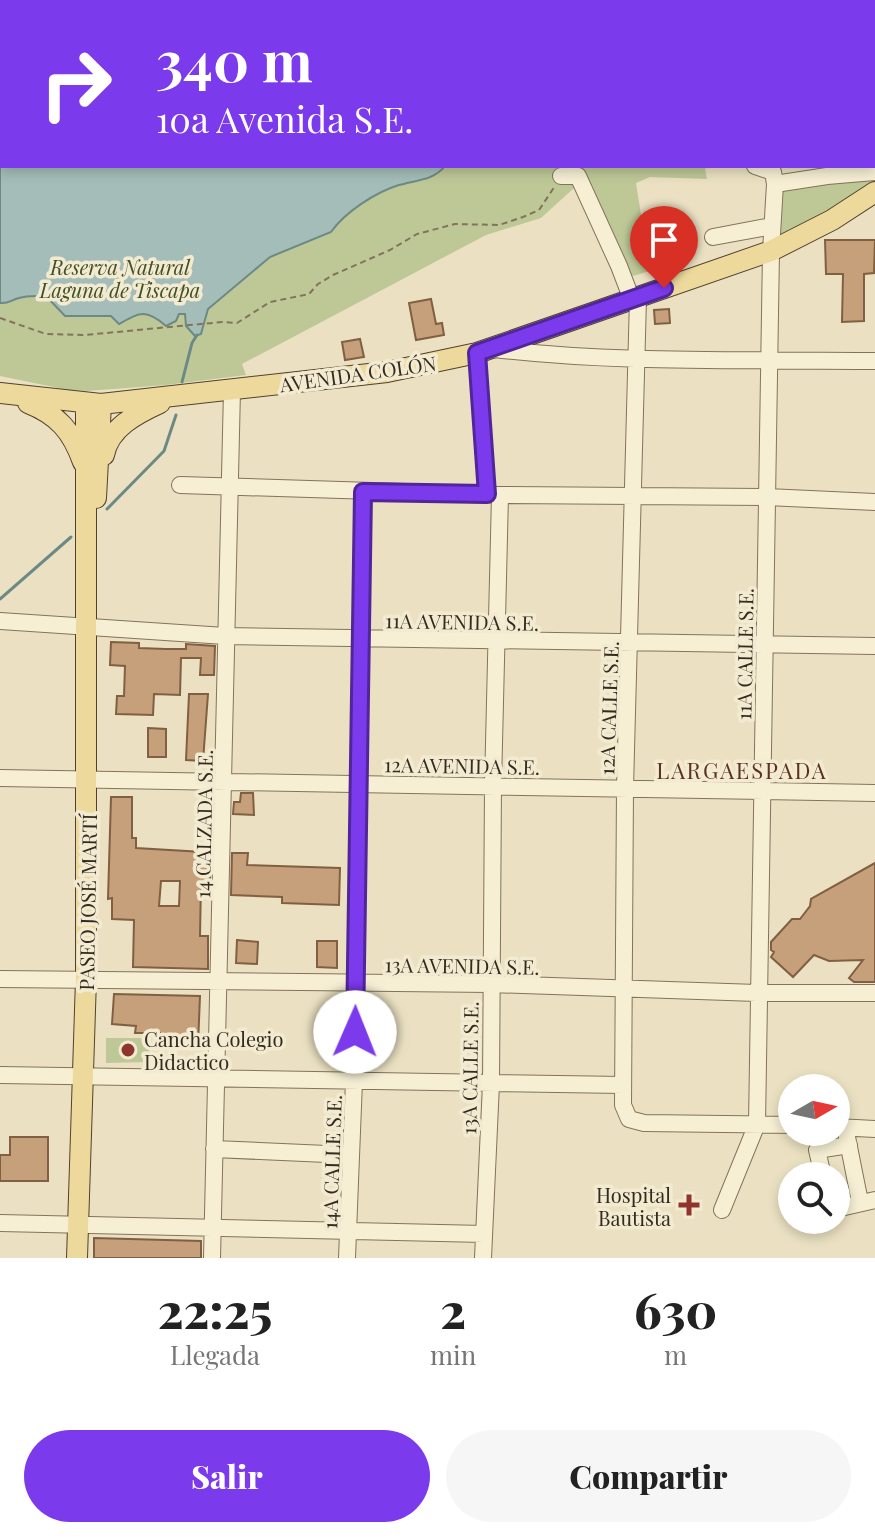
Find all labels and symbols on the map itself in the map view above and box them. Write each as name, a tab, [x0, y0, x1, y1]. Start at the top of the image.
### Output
pin	[630, 206, 698, 288]
park label: Reserva Natural Laguna de Tiscapa	[39, 253, 200, 303]
street label: AVENIDA COLÓN	[277, 349, 438, 397]
street label: 11A CALLE S.E.	[729, 588, 759, 720]
street label: 11A AVENIDA S.E.	[385, 606, 539, 636]
street label: 12A CALLE S.E.	[592, 640, 624, 776]
street label: 14 CALZADA S.E.	[188, 749, 218, 899]
street label: 12A AVENIDA S.E.	[384, 750, 540, 780]
district label: LARGAESPADA	[656, 755, 828, 785]
street label: PASEO JOSÉ MARTÍ	[72, 813, 102, 991]
street label: 13A AVENIDA S.E.	[384, 950, 540, 980]
position arrow	[313, 990, 397, 1074]
street label: 13A CALLE S.E.	[454, 1001, 484, 1135]
place label: Cancha Colegio Didactico	[144, 1025, 283, 1075]
marker: Cancha Colegio Didactico	[119, 1041, 137, 1059]
north arrow	[778, 1074, 850, 1146]
street label: 14A CALLE S.E.	[315, 1094, 347, 1230]
place label: Hospital Bautista	[596, 1181, 671, 1231]
marker: Hospital Bautista	[678, 1194, 700, 1216]

